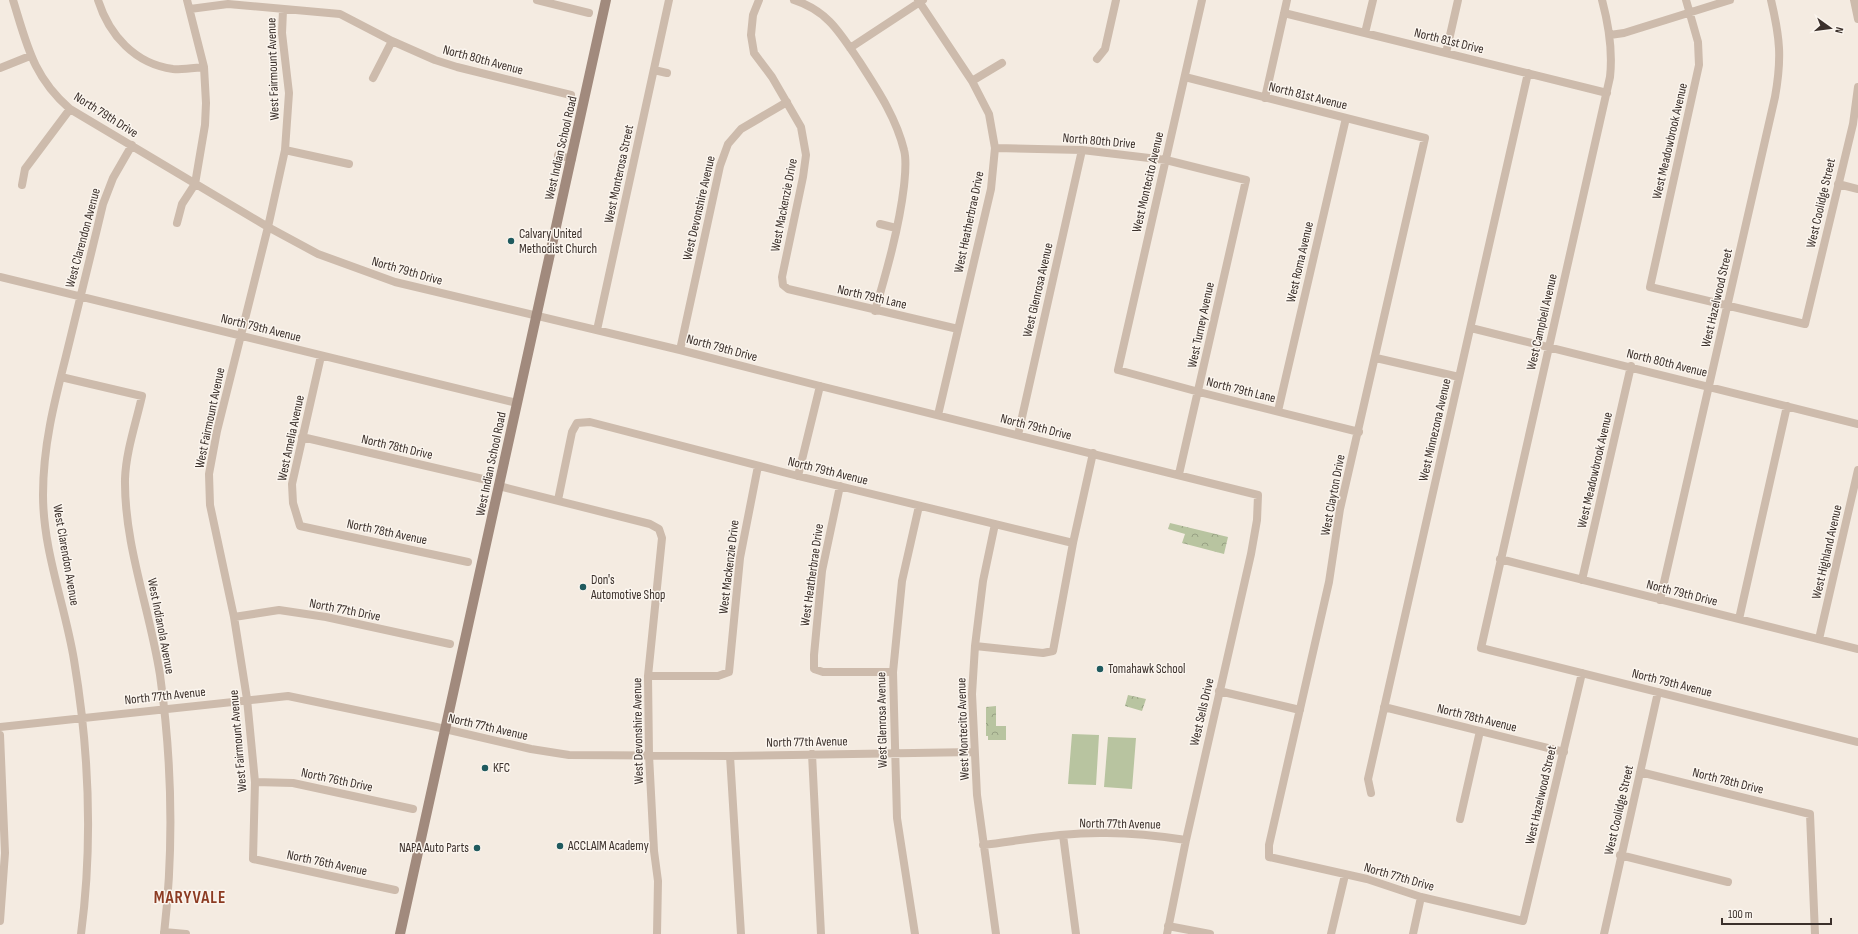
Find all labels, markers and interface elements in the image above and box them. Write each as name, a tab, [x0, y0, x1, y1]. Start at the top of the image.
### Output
north arrow	[1810, 8, 1850, 48]
street label: West Fairmount Avenue	[263, 17, 283, 121]
street label: North 81st Drive	[1413, 25, 1485, 57]
text: N	[1832, 26, 1846, 35]
street label: North 80th Avenue	[441, 42, 525, 78]
street label: North 81st Avenue	[1267, 79, 1349, 113]
street label: West Meadowbrook Avenue	[1649, 81, 1691, 201]
street label: North 79th Drive	[71, 89, 141, 141]
street label: West Indian School Road	[541, 95, 581, 201]
street label: West Monterosa Street	[601, 123, 637, 225]
street label: North 80th Drive	[1062, 130, 1136, 152]
street label: West Montecito Avenue	[1129, 130, 1167, 234]
street label: West Devonshire Avenue	[679, 154, 719, 262]
street label: West Mackenzie Drive	[767, 157, 801, 253]
street label: West Coolidge Street	[1803, 157, 1839, 249]
street label: West Heatherbrae Drive	[950, 170, 988, 274]
street label: West Clarendon Avenue	[62, 186, 104, 290]
street label: West Roma Avenue	[1283, 220, 1317, 304]
place label: Calvary United Methodist Church	[519, 226, 597, 257]
marker: Calvary United Methodist Church	[506, 236, 516, 246]
street label: West Glenrosa Avenue	[1019, 241, 1057, 339]
street label: West Hazelwood Street	[1698, 247, 1736, 349]
street label: North 79th Drive	[370, 253, 444, 289]
street label: West Campbell Avenue	[1523, 272, 1561, 372]
street label: North 79th Lane	[836, 281, 908, 313]
street label: West Turney Avenue	[1184, 281, 1218, 369]
street label: North 79th Avenue	[219, 310, 303, 346]
street label: North 79th Drive	[685, 331, 759, 365]
street label: North 80th Avenue	[1625, 345, 1709, 381]
street label: West Fairmount Avenue	[192, 366, 228, 470]
street label: North 79th Lane	[1205, 374, 1277, 406]
street label: West Minnezona Avenue	[1415, 377, 1455, 483]
street label: West Amelia Avenue	[274, 394, 308, 482]
street label: West Indian School Road	[472, 410, 510, 518]
street label: North 79th Drive	[999, 410, 1073, 444]
street label: West Meadowbrook Avenue	[1574, 410, 1616, 530]
street label: North 78th Drive	[360, 431, 434, 463]
street label: North 79th Avenue	[786, 453, 870, 489]
street label: West Clayton Drive	[1317, 453, 1349, 537]
street label: West Clarendon Avenue	[49, 503, 83, 607]
street label: West Highland Avenue	[1808, 503, 1846, 601]
street label: North 78th Avenue	[345, 516, 429, 548]
street label: West Mackenzie Drive	[715, 519, 743, 615]
street label: West Heatherbrae Drive	[797, 523, 827, 627]
place label: Don's Automotive Shop	[590, 572, 666, 603]
street label: North 79th Drive	[1645, 576, 1719, 610]
street label: West Indianola Avenue	[144, 577, 178, 675]
marker: Don's Automotive Shop	[578, 582, 588, 592]
street label: North 77th Drive	[308, 595, 382, 625]
place label: Tomahawk School	[1108, 661, 1186, 677]
marker: Tomahawk School	[1095, 664, 1105, 674]
street label: North 79th Avenue	[1630, 665, 1714, 701]
street label: West Glenrosa Avenue	[873, 672, 891, 768]
street label: West Sells Drive	[1186, 676, 1218, 748]
street label: West Devonshire Avenue	[629, 677, 647, 785]
street label: West Montecito Avenue	[953, 677, 973, 781]
street label: North 77th Avenue	[124, 684, 206, 708]
street label: West Fairmount Avenue	[226, 689, 250, 793]
street label: North 78th Avenue	[1435, 700, 1519, 736]
street label: North 77th Avenue	[447, 710, 529, 744]
street label: North 77th Avenue	[766, 733, 848, 751]
street label: West Hazelwood Street	[1522, 744, 1560, 846]
place label: KFC	[493, 760, 510, 776]
marker: KFC	[480, 763, 490, 773]
street label: West Coolidge Street	[1601, 764, 1637, 856]
street label: North 78th Drive	[1691, 764, 1765, 798]
street label: North 76th Drive	[300, 765, 374, 795]
street label: North 77th Avenue	[1079, 815, 1161, 833]
place label: ACCLAIM Academy	[567, 838, 649, 854]
place label: NAPA Auto Parts	[399, 840, 469, 856]
marker: ACCLAIM Academy	[555, 841, 565, 851]
marker: NAPA Auto Parts	[472, 843, 482, 853]
street label: North 76th Avenue	[285, 847, 369, 879]
street label: North 77th Drive	[1362, 859, 1436, 895]
district label: MARYVALE	[154, 888, 226, 908]
scale bar	[1722, 900, 1831, 926]
text: 100 m	[1728, 907, 1753, 922]

